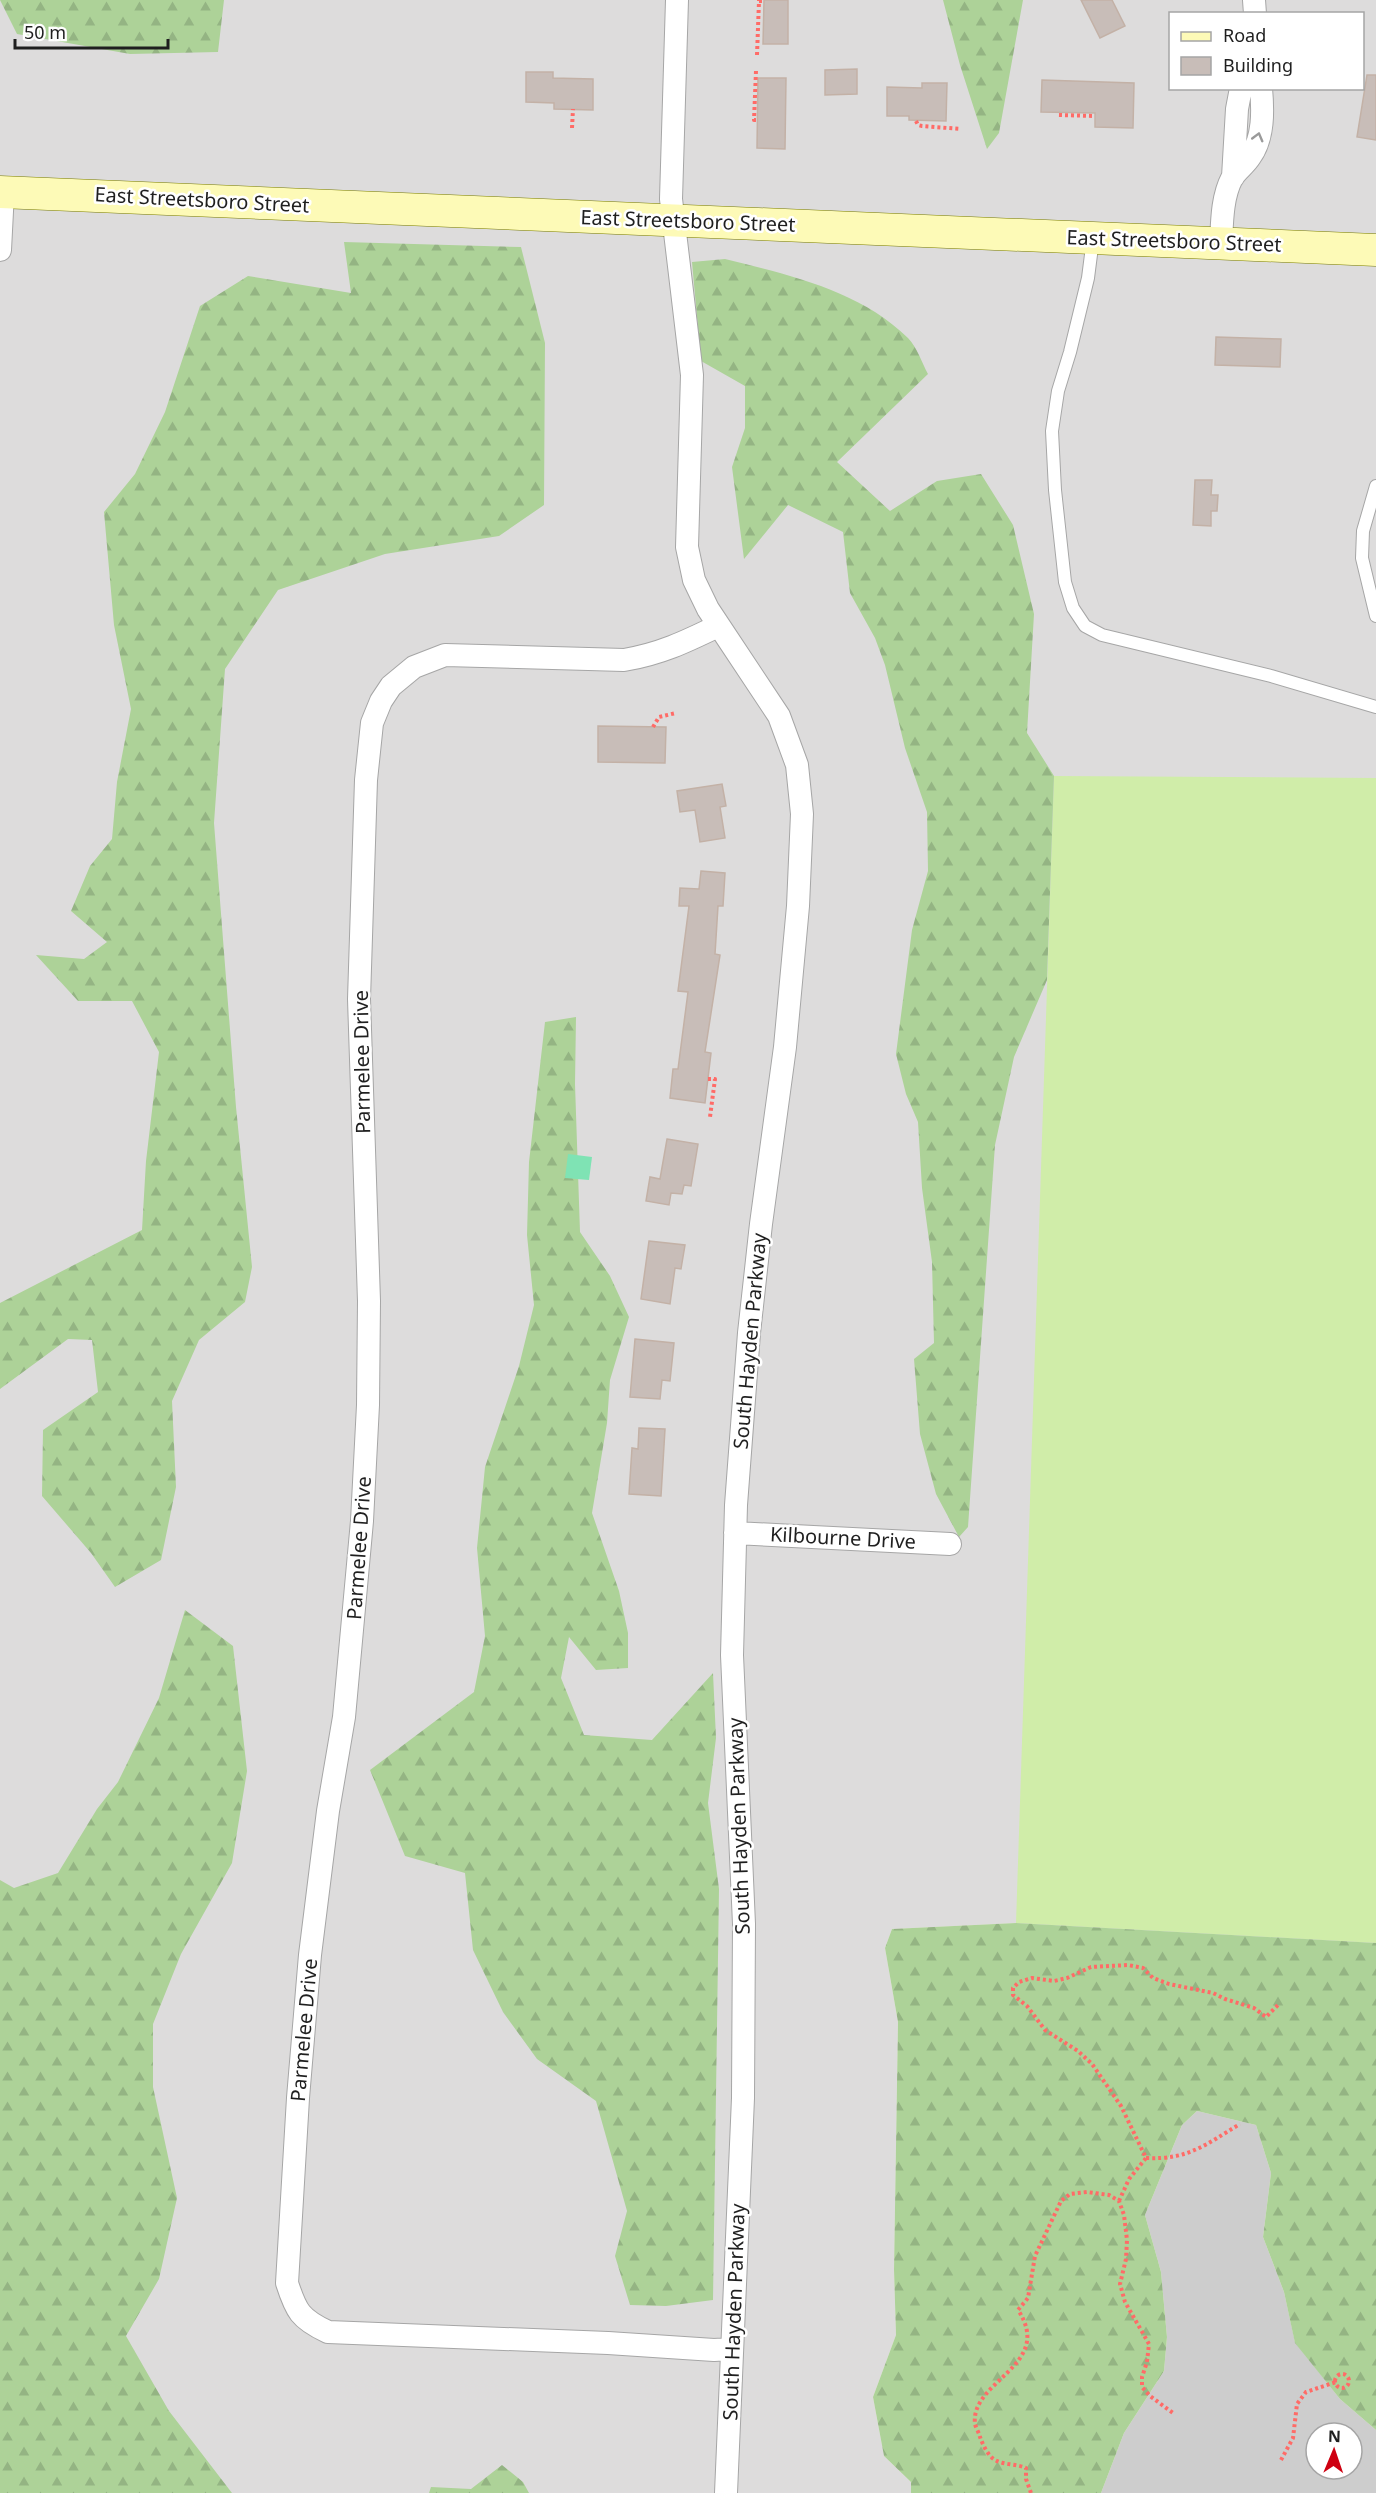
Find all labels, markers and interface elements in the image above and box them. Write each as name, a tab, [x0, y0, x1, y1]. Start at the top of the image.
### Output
scale bar	[15, 12, 168, 50]
legend	[1169, 12, 1364, 90]
text: 50 m	[24, 20, 66, 44]
text: Road	[1223, 23, 1266, 47]
text: Building	[1223, 53, 1293, 77]
one-way arrow	[1251, 132, 1263, 143]
street label: East Streetsboro Street	[94, 180, 310, 219]
street label: East Streetsboro Street	[580, 203, 796, 238]
street label: East Streetsboro Street	[1066, 223, 1282, 258]
street label: Parmelee Drive	[347, 990, 376, 1134]
street label: South Hayden Parkway	[727, 1231, 772, 1450]
street label: Parmelee Drive	[340, 1475, 377, 1621]
street label: Kilbourne Drive	[769, 1520, 917, 1555]
street label: South Hayden Parkway	[721, 1716, 756, 1935]
street label: Parmelee Drive	[284, 1957, 323, 2103]
street label: South Hayden Parkway	[716, 2202, 751, 2421]
north arrow	[1304, 2421, 1364, 2481]
text: N	[1328, 2425, 1341, 2447]

